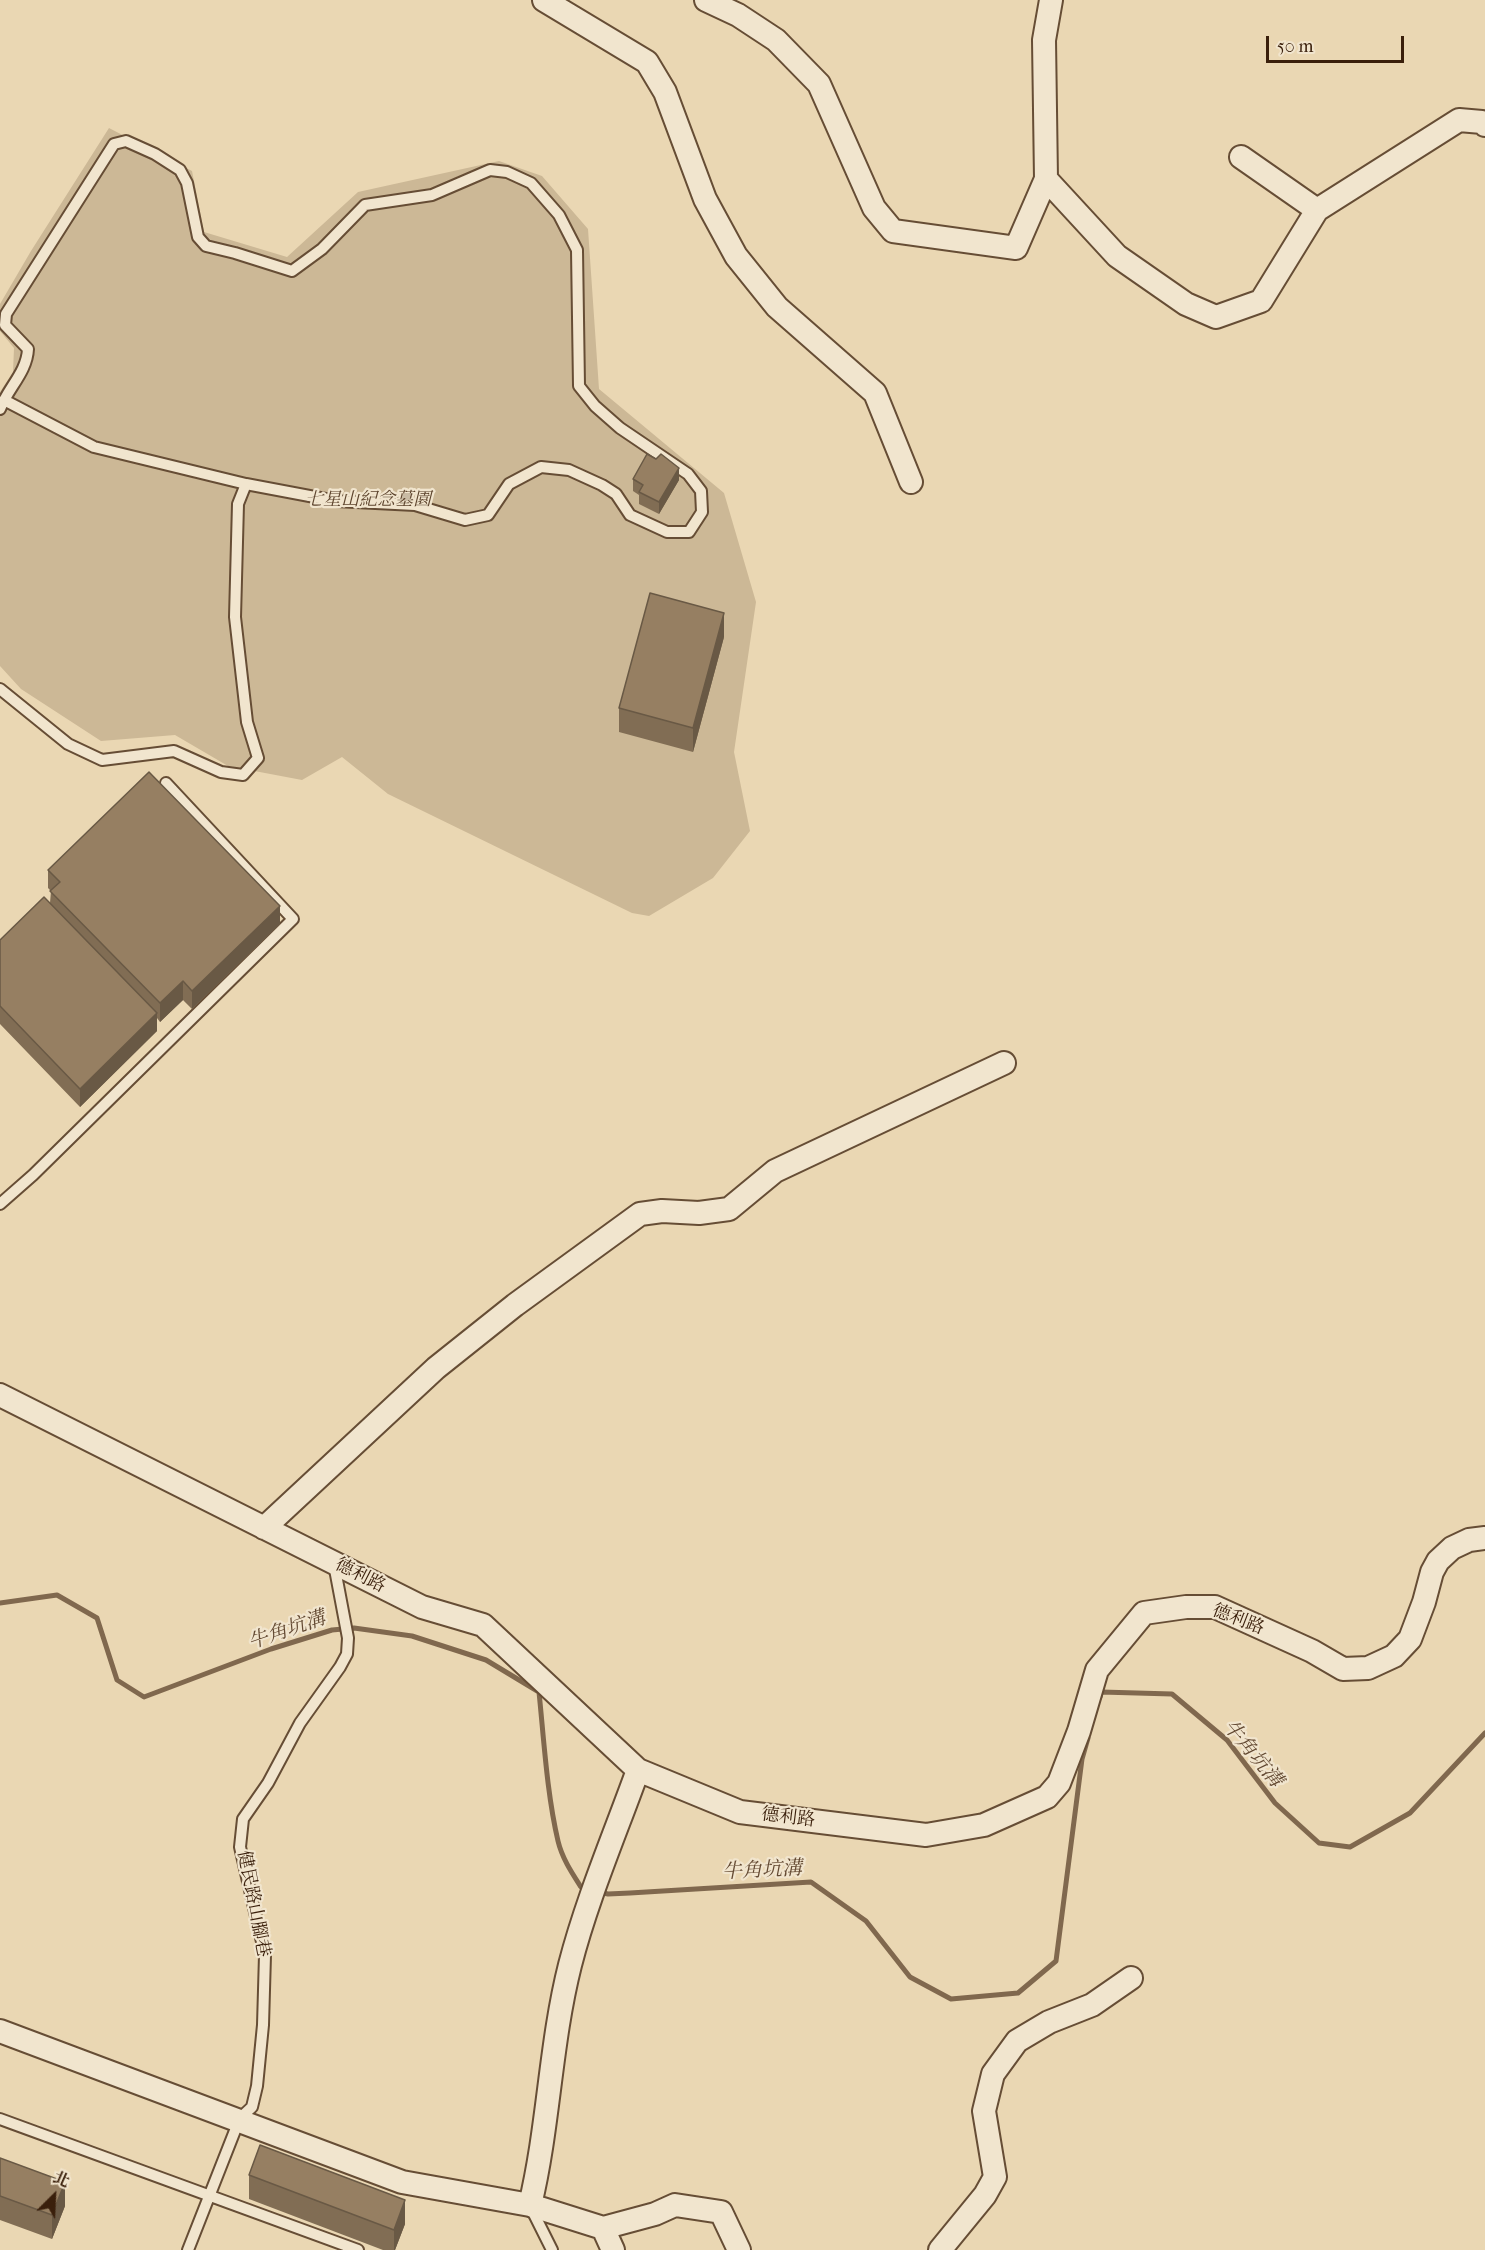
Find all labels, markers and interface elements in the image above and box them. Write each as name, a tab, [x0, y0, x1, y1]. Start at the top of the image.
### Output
scale bar	[1269, 24, 1407, 62]
text: 50 m	[1277, 36, 1313, 57]
park label: 七星山紀念墓園	[305, 490, 431, 512]
street label: 德利路	[331, 1554, 389, 1598]
street label: 德利路	[1209, 1600, 1267, 1640]
water label: 牛角坑溝	[245, 1607, 329, 1655]
water label: 牛角坑溝	[1217, 1716, 1287, 1792]
street label: 德利路	[760, 1804, 816, 1832]
street label: 健民路山腳巷	[232, 1849, 274, 1959]
water label: 牛角坑溝	[721, 1857, 803, 1885]
north arrow	[24, 2166, 84, 2226]
text: 北	[50, 2167, 73, 2191]

